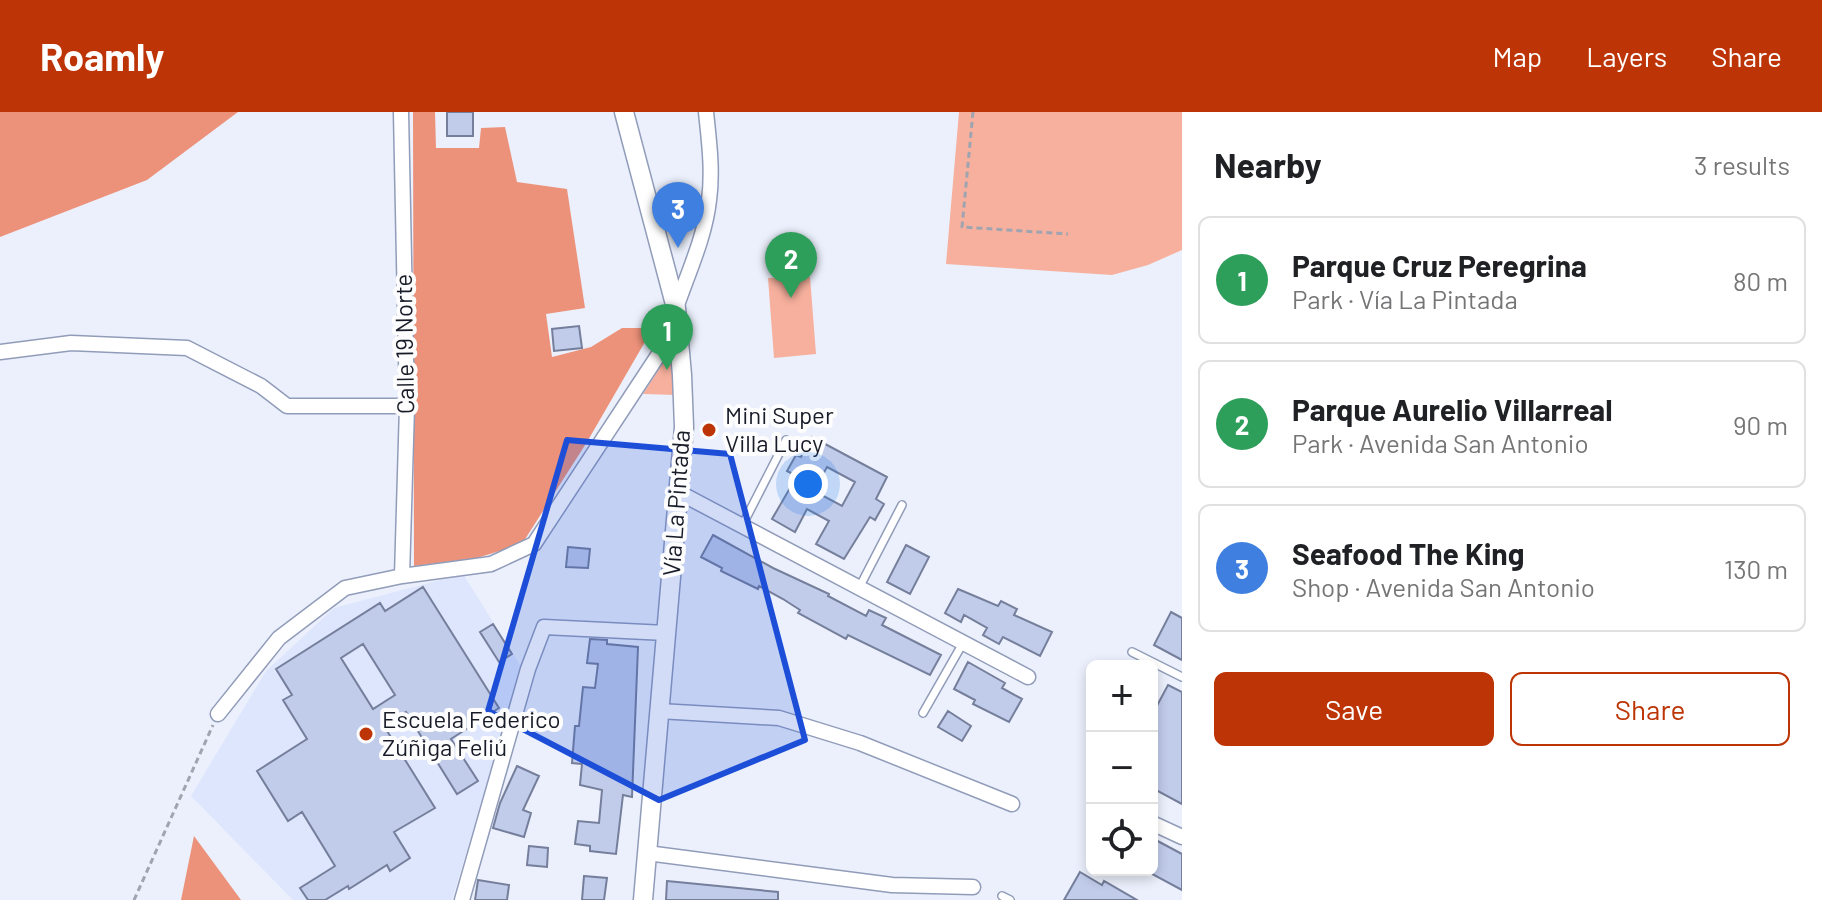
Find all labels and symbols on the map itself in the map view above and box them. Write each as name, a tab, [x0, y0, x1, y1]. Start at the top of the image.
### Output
pin: 3	[652, 182, 704, 248]
pin: 2	[765, 232, 817, 298]
street label: Calle 19 Norte	[388, 274, 419, 415]
pin: 1	[641, 304, 693, 370]
place label: Mini Super Villa Lucy	[725, 400, 834, 457]
marker: Mini Super Villa Lucy	[700, 421, 718, 439]
street label: Vía La Pintada	[656, 429, 695, 577]
your location	[788, 464, 828, 504]
place label: Escuela Federico Zúñiga Feliú	[382, 704, 561, 761]
marker: Escuela Federico Zúñiga Feliú	[357, 725, 375, 743]

